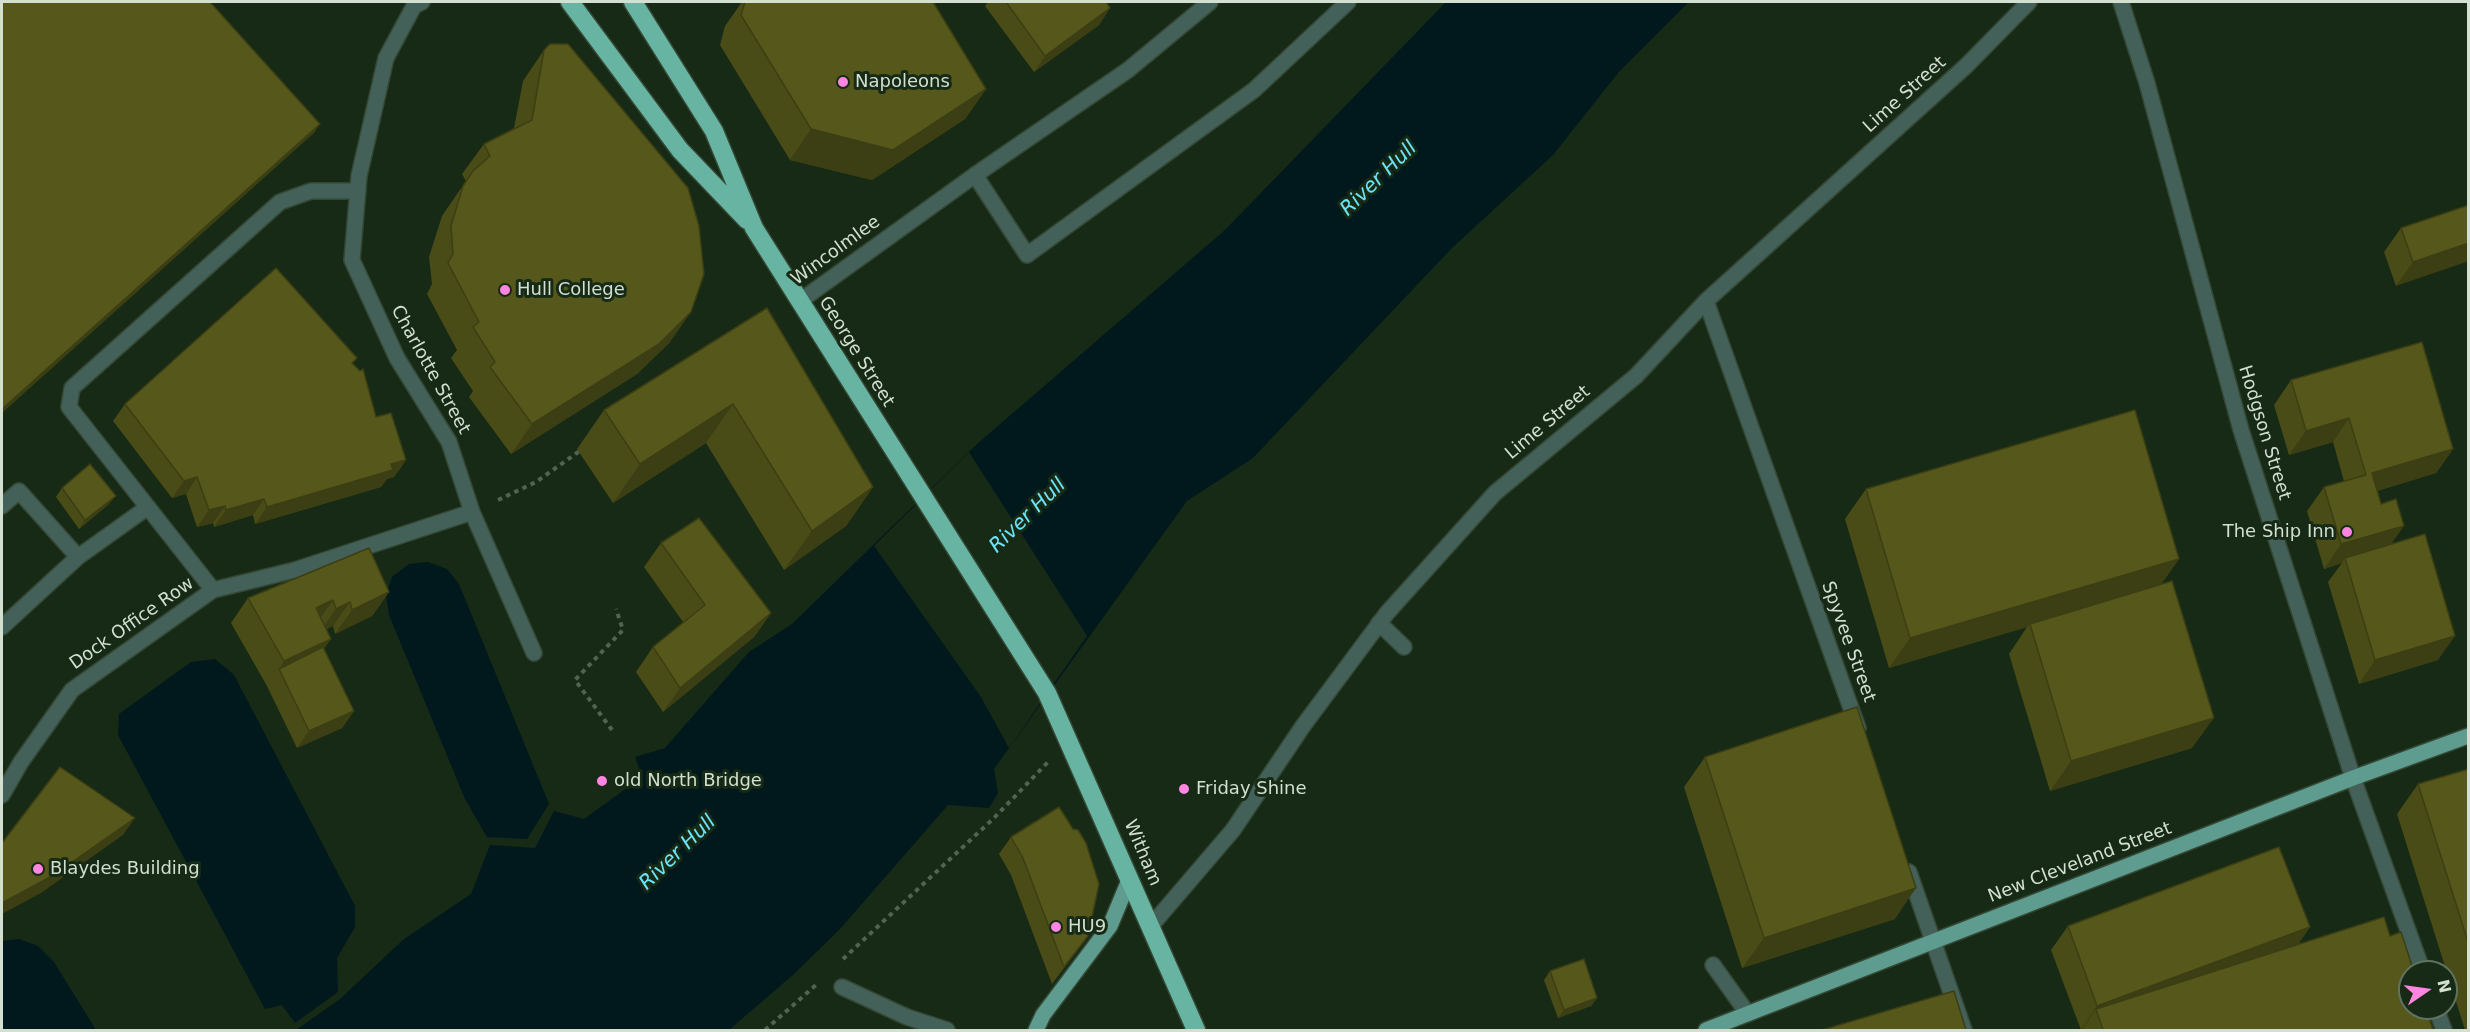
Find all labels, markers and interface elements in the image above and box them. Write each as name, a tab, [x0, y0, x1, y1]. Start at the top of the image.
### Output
street label: Lime Street	[1859, 52, 1951, 138]
place label: Napoleons	[855, 71, 950, 93]
marker: Napoleons	[836, 75, 850, 89]
water label: River Hull	[1336, 137, 1422, 221]
street label: Wincolmlee	[787, 212, 885, 290]
place label: Hull College	[517, 279, 625, 301]
marker: Hull College	[498, 283, 512, 297]
street label: George Street	[813, 293, 899, 411]
street label: Charlotte Street	[386, 302, 474, 438]
street label: Hodgson Street	[2233, 363, 2295, 503]
street label: Lime Street	[1501, 381, 1595, 465]
water label: River Hull	[985, 474, 1071, 558]
place label: The Ship Inn	[2223, 521, 2335, 543]
marker: The Ship Inn	[2340, 525, 2354, 539]
street label: Dock Office Row	[66, 573, 198, 675]
street label: Spyvee Street	[1816, 579, 1880, 705]
place label: old North Bridge	[614, 770, 762, 792]
marker: old North Bridge	[595, 774, 609, 788]
place label: Friday Shine	[1196, 778, 1307, 800]
marker: Friday Shine	[1177, 782, 1191, 796]
water label: River Hull	[635, 811, 721, 895]
street label: Witham	[1118, 817, 1166, 889]
street label: New Cleveland Street	[1985, 818, 2175, 908]
place label: Blaydes Building	[50, 858, 200, 880]
marker: Blaydes Building	[31, 862, 45, 876]
place label: HU9	[1068, 916, 1106, 938]
marker: HU9	[1049, 920, 1063, 934]
north arrow	[2398, 960, 2458, 1020]
text: N	[2433, 978, 2455, 995]

